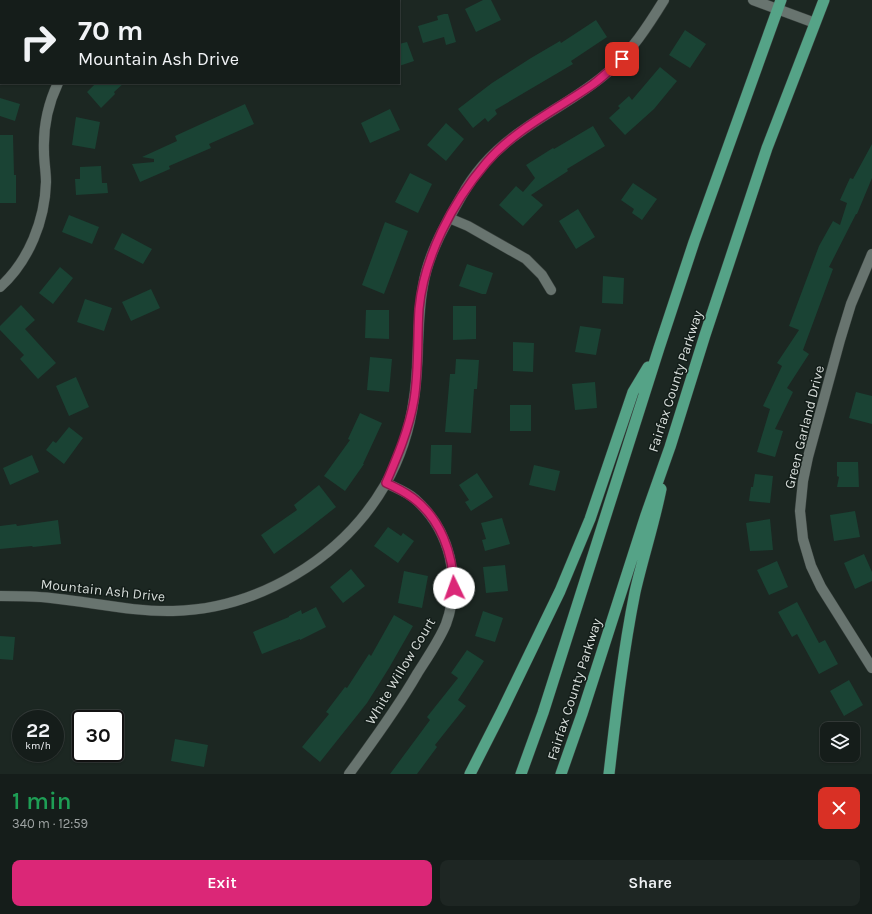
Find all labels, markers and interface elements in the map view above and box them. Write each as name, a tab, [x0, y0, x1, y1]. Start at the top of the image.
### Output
text: 70 m	[78, 14, 143, 47]
icon: right	[12, 16, 64, 68]
pin	[605, 42, 639, 76]
text: Mountain Ash Drive	[78, 48, 239, 70]
icon: arrive	[611, 48, 633, 70]
street label: Fairfax County Parkway	[645, 308, 707, 454]
street label: Green Garland Drive	[781, 364, 828, 491]
position arrow	[433, 567, 475, 609]
street label: Mountain Ash Drive	[40, 575, 166, 605]
street label: White Willow Court	[362, 615, 439, 728]
street label: Fairfax County Parkway	[544, 616, 606, 762]
speed limit sign: 30	[72, 710, 124, 762]
text: 22	[26, 719, 50, 742]
map controls	[820, 722, 860, 762]
button: layers	[820, 722, 860, 762]
text: km/h	[25, 740, 51, 752]
text: 1 min	[12, 787, 72, 815]
button: close	[818, 787, 860, 829]
text: 340 m · 12:59	[12, 816, 88, 831]
button: Exit	[12, 860, 432, 906]
button: Share	[440, 860, 860, 906]

